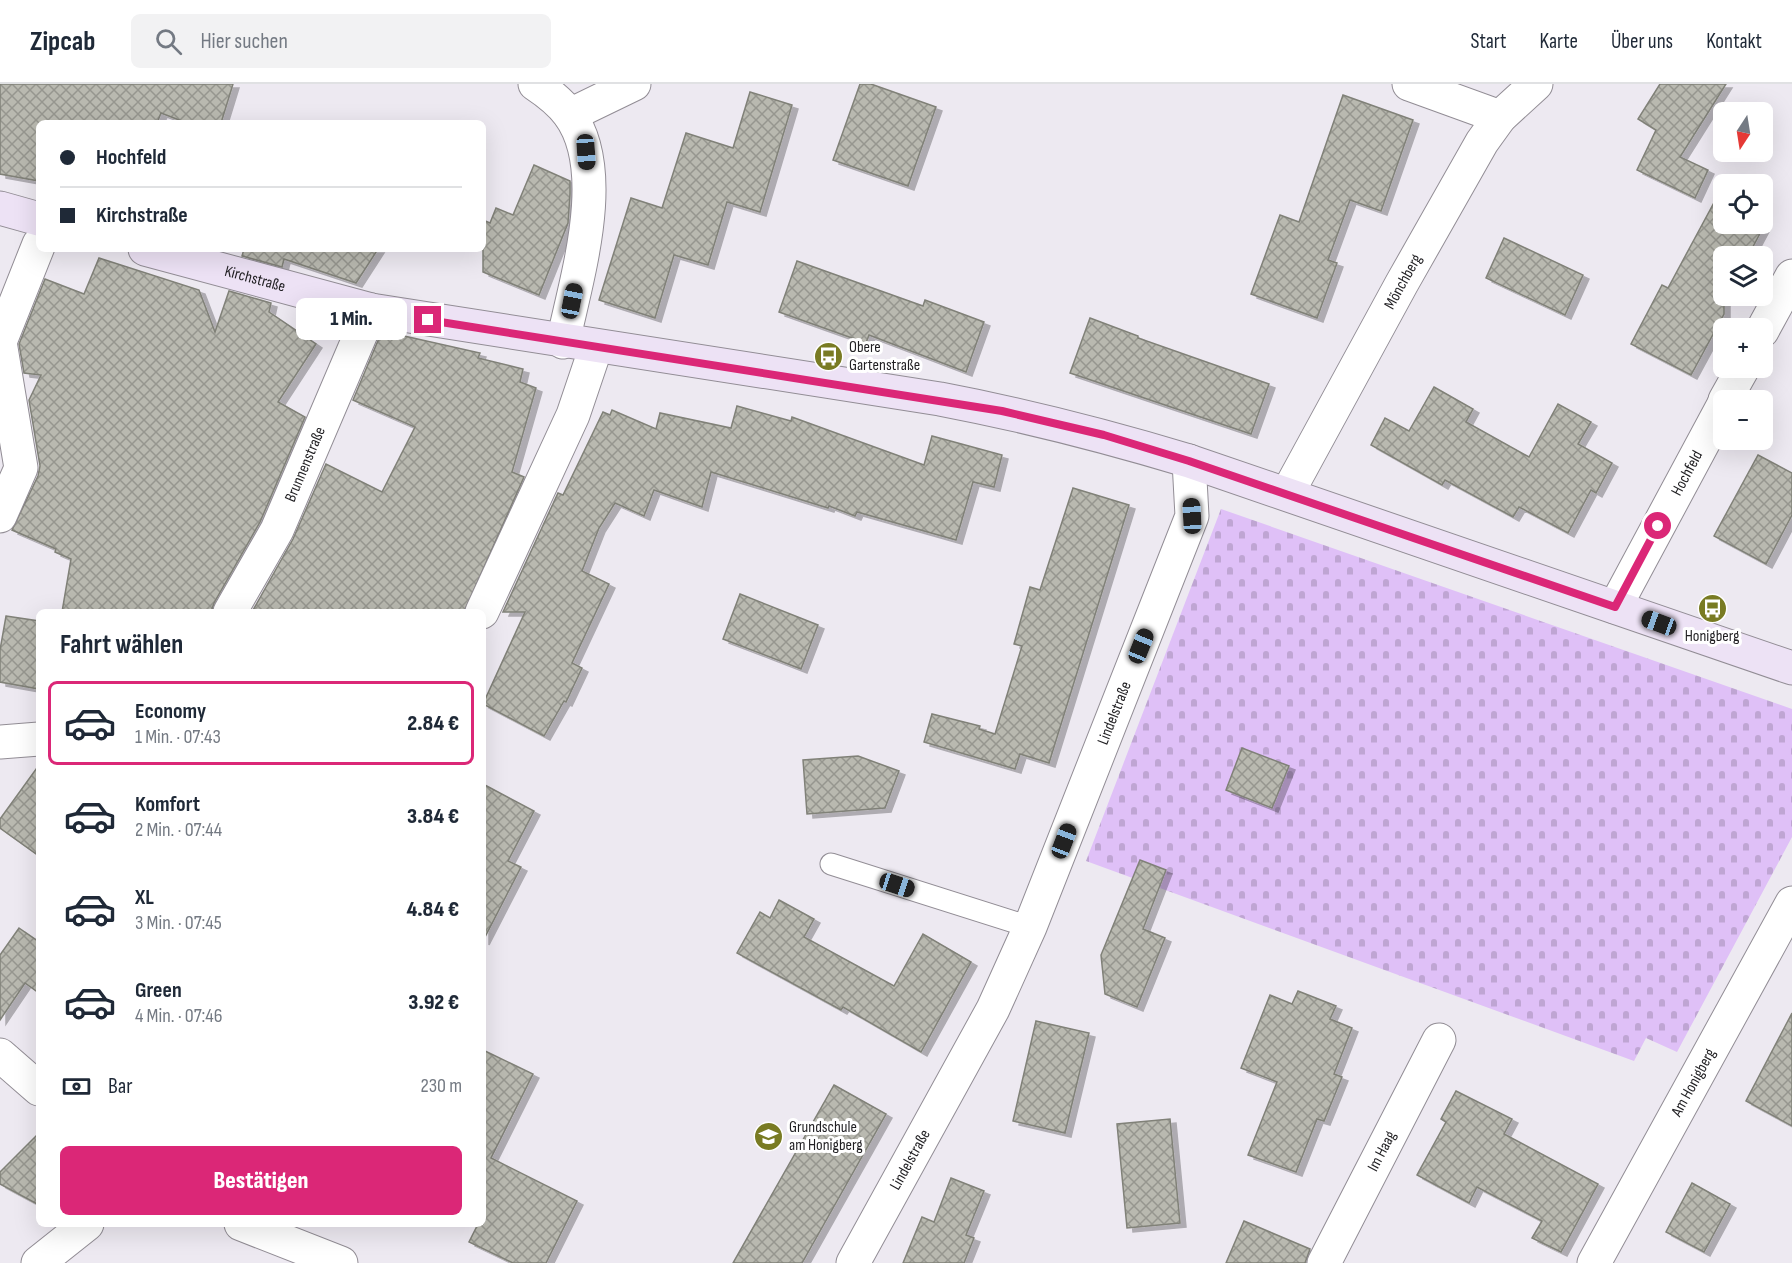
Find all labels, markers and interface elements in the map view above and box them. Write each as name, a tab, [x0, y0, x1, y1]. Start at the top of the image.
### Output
search box	[131, 14, 551, 68]
text: Zipcab	[30, 25, 95, 58]
icon: search	[152, 25, 185, 58]
text: Hier suchen	[200, 28, 288, 55]
text: Start	[1470, 29, 1507, 54]
text: Karte	[1540, 29, 1578, 54]
text: Über uns	[1611, 29, 1673, 54]
text: Kontakt	[1706, 29, 1762, 54]
north arrow	[1713, 102, 1773, 162]
map controls	[1713, 102, 1773, 450]
car	[576, 133, 596, 171]
text: Hochfeld	[96, 144, 166, 171]
button: locate	[1713, 174, 1773, 234]
text: Kirchstraße	[96, 202, 188, 229]
button: layers	[1713, 246, 1773, 306]
street label: Mönchberg	[1380, 251, 1426, 312]
street label: Kirchstraße	[223, 261, 288, 296]
car	[560, 282, 584, 320]
callout: 1 Min.	[296, 299, 407, 341]
route end	[414, 306, 441, 333]
text: 1 Min.	[330, 307, 373, 331]
button: +	[1713, 318, 1773, 378]
place label: Obere Gartenstraße	[849, 338, 920, 375]
bus stop icon: Obere Gartenstraße	[812, 340, 844, 372]
button: −	[1713, 390, 1773, 450]
street label: Brunnenstraße	[281, 424, 329, 505]
street label: Hochfeld	[1667, 447, 1707, 499]
car	[1182, 498, 1202, 534]
route start	[1644, 512, 1671, 539]
bus stop icon: Honigberg	[1696, 592, 1728, 624]
car	[1639, 608, 1679, 638]
car	[1126, 626, 1156, 666]
place label: Honigberg	[1685, 627, 1739, 646]
text: Fahrt wählen	[60, 629, 183, 661]
street label: Lindelstraße	[1093, 679, 1135, 747]
icon: car	[63, 696, 117, 750]
text: Economy	[135, 698, 206, 725]
text: 2.84 €	[407, 710, 459, 737]
text: 1 Min. · 07:43	[135, 725, 221, 749]
icon: car	[63, 789, 117, 843]
text: Komfort	[135, 791, 200, 818]
text: 3.84 €	[407, 803, 459, 830]
text: 2 Min. · 07:44	[135, 818, 222, 842]
car	[1049, 821, 1079, 861]
car	[877, 871, 917, 899]
icon: car	[63, 882, 117, 936]
text: XL	[135, 884, 154, 911]
text: 4.84 €	[407, 896, 459, 923]
text: 3 Min. · 07:45	[135, 911, 222, 935]
icon: car	[63, 975, 117, 1029]
text: Green	[135, 977, 182, 1004]
text: 3.92 €	[408, 989, 459, 1016]
text: 4 Min. · 07:46	[135, 1004, 222, 1028]
street label: Am Honigberg	[1666, 1045, 1720, 1121]
icon: cash	[60, 1070, 93, 1103]
text: Bar	[108, 1073, 133, 1100]
text: 230 m	[420, 1074, 462, 1098]
place label: Grundschule am Honigberg	[789, 1118, 863, 1155]
school or university icon: Grundschule am Honigberg	[752, 1120, 784, 1152]
street label: Lindelstraße	[886, 1126, 934, 1193]
street label: Im Haag	[1363, 1128, 1400, 1174]
button: Bestätigen	[60, 1146, 462, 1215]

